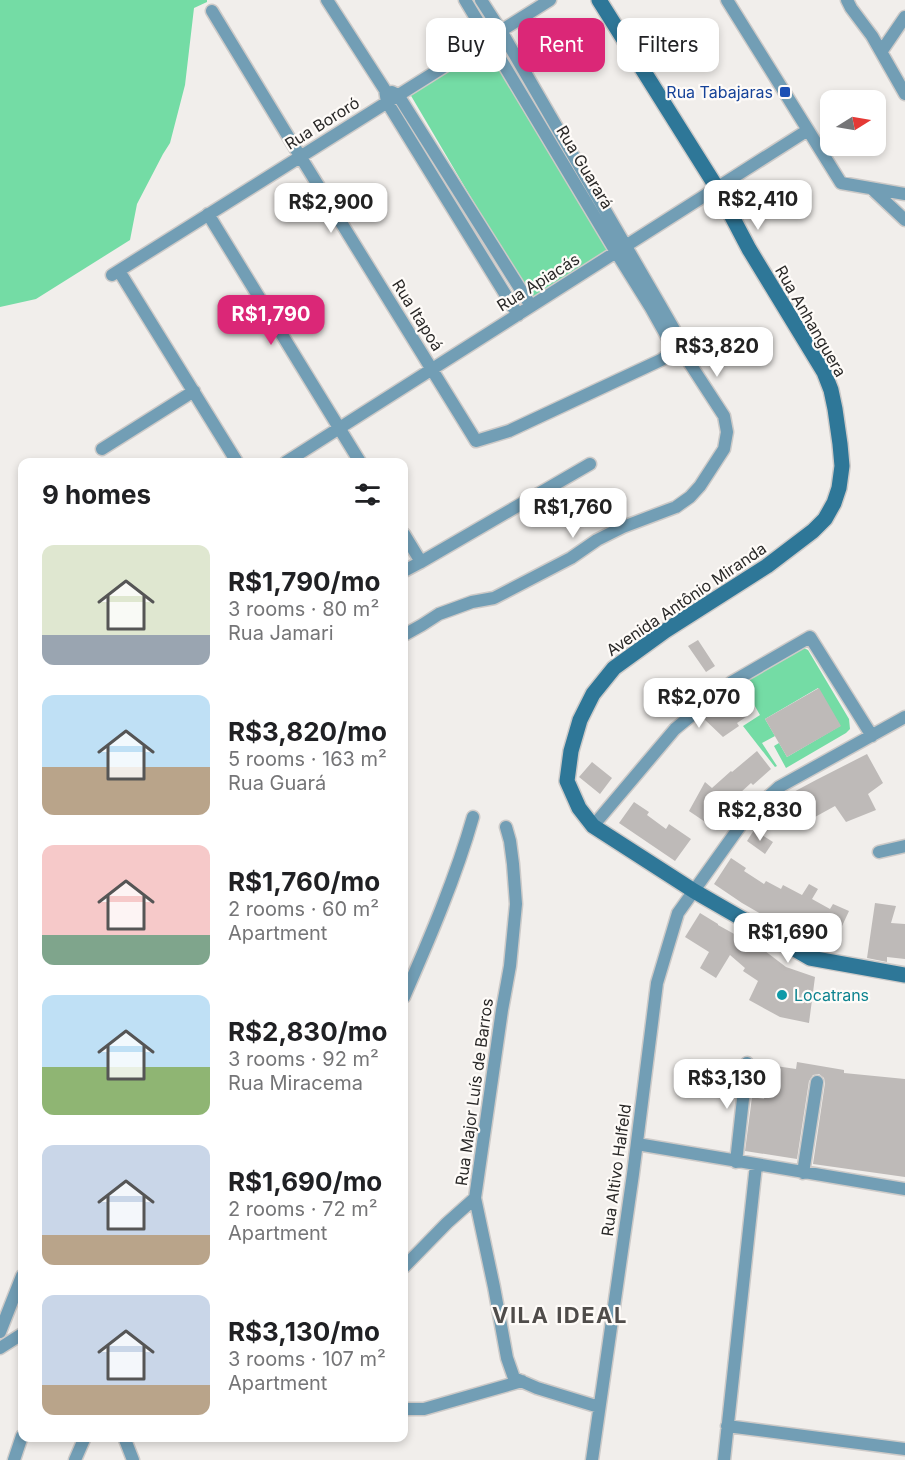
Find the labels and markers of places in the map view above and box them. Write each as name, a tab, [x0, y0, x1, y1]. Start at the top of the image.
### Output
place label: Rua Tabajaras	[666, 82, 773, 102]
marker: Rua Tabajaras	[778, 85, 792, 99]
pin: R$2,410	[703, 180, 813, 231]
pin: R$2,900	[276, 183, 386, 234]
pin: R$1,790	[216, 295, 326, 346]
pin: R$3,820	[662, 327, 772, 378]
pin: R$1,760	[518, 488, 628, 539]
pin: R$2,070	[644, 678, 754, 729]
pin: R$2,830	[705, 791, 815, 842]
pin: R$1,690	[733, 913, 843, 964]
place label: Locatrans	[794, 985, 869, 1005]
marker: Locatrans	[775, 988, 789, 1002]
pin: R$3,130	[672, 1059, 782, 1110]

